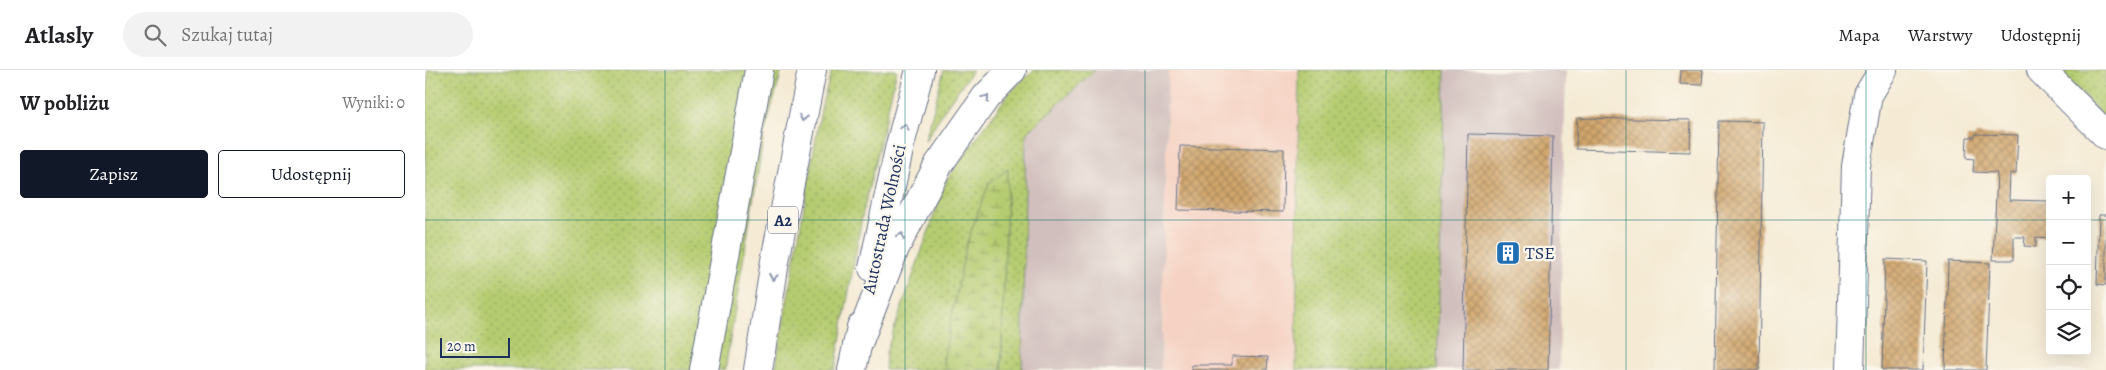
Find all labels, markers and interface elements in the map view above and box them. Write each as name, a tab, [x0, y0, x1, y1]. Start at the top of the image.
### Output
search box	[123, 12, 473, 57]
text: Atlasly	[25, 19, 93, 51]
icon: search	[141, 21, 169, 49]
text: Szukaj tutaj	[181, 22, 273, 48]
text: Mapa	[1839, 23, 1880, 47]
text: Warstwy	[1908, 23, 1972, 47]
text: Udostępnij	[2000, 23, 2081, 47]
text: W pobliżu	[20, 89, 109, 117]
text: Wyniki: 0	[342, 92, 405, 114]
one-way arrow	[980, 95, 989, 104]
one-way arrow	[799, 113, 809, 122]
one-way arrow	[899, 124, 909, 132]
street label: Autostrada Wolności	[856, 142, 912, 297]
button: Zapisz	[20, 150, 208, 198]
button: Udostępnij	[218, 150, 405, 198]
map controls	[2046, 175, 2091, 355]
button: +	[2046, 175, 2091, 220]
road number: A2	[768, 206, 798, 234]
button: −	[2046, 220, 2091, 265]
one-way arrow	[895, 232, 905, 241]
building icon: TSE	[1495, 240, 1521, 266]
place label: TSE	[1525, 241, 1555, 265]
button: locate	[2046, 265, 2091, 310]
one-way arrow	[768, 273, 778, 282]
button: layers	[2046, 310, 2091, 355]
scale bar	[440, 335, 510, 358]
text: 20 m	[447, 337, 476, 356]

